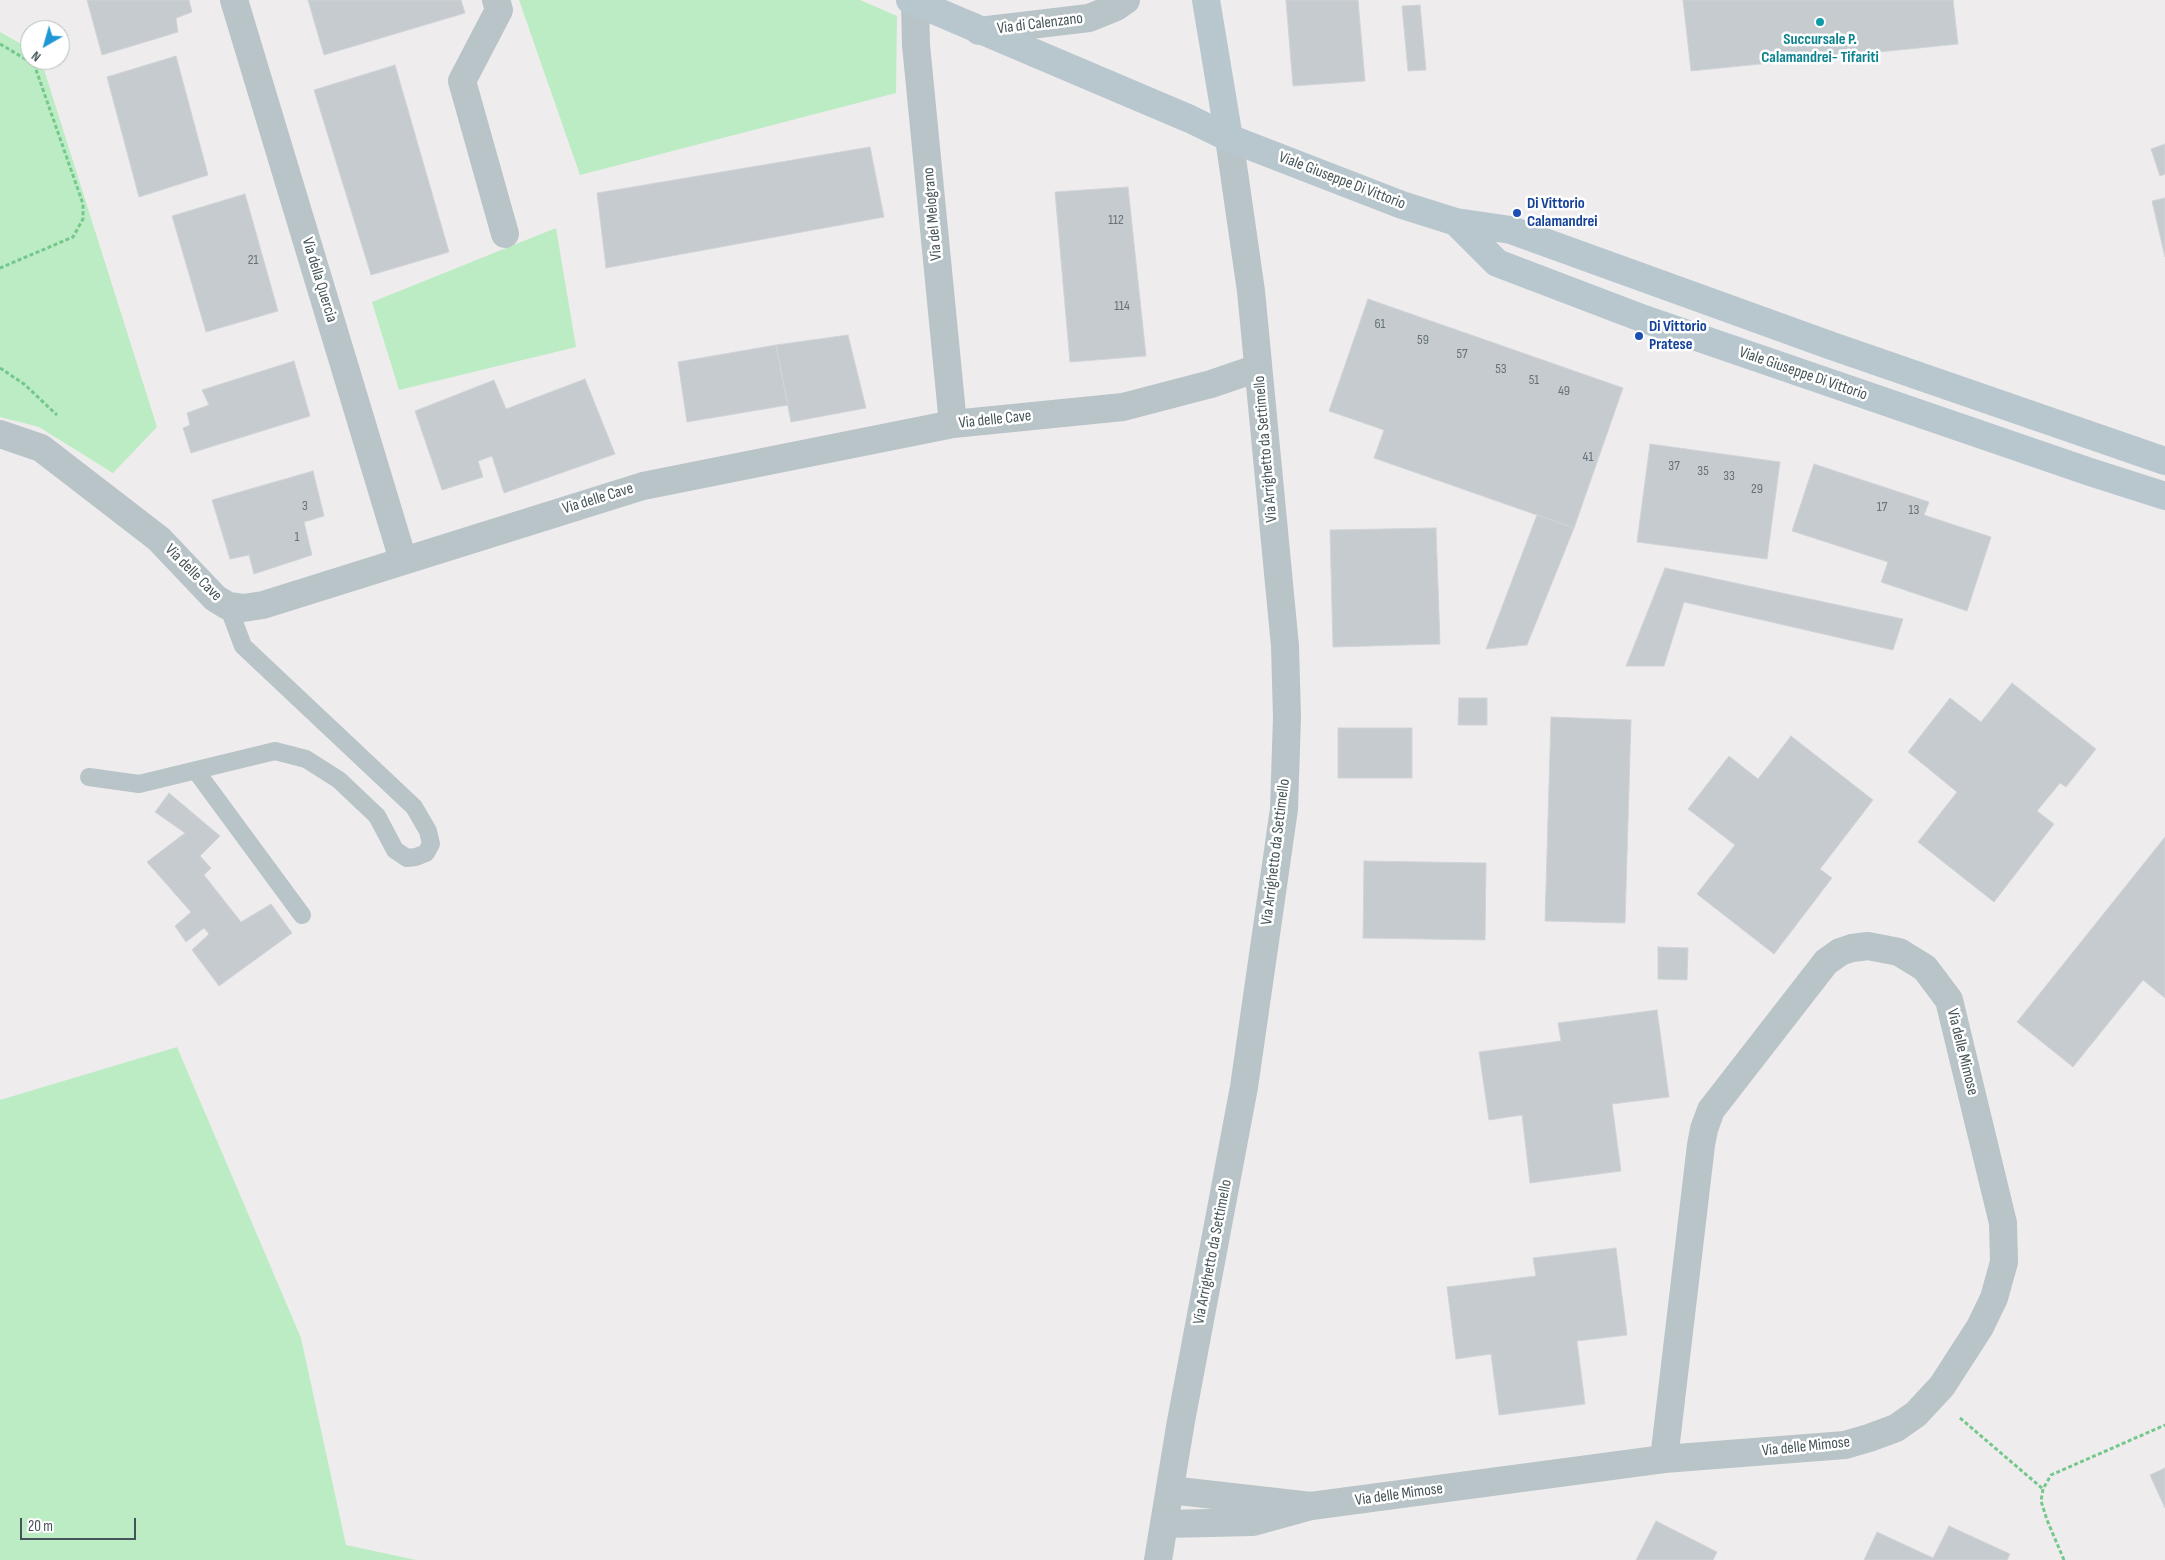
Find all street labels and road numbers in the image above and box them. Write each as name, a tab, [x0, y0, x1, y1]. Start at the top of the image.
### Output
street label: Via di Calenzano	[996, 9, 1084, 39]
street label: Viale Giuseppe Di Vittorio	[1276, 148, 1408, 214]
street label: Via del Melograno	[919, 167, 947, 261]
street label: Via della Quercia	[297, 235, 341, 325]
street label: Viale Giuseppe Di Vittorio	[1736, 343, 1870, 405]
street label: Via Arrighetto da Settimello	[1250, 375, 1282, 523]
street label: Via delle Cave	[958, 407, 1032, 433]
street label: Via delle Cave	[560, 479, 636, 519]
street label: Via delle Cave	[160, 540, 226, 606]
street label: Via Arrighetto da Settimello	[1258, 778, 1294, 926]
street label: Via delle Mimose	[1942, 1007, 1982, 1097]
street label: Via Arrighetto da Settimello	[1190, 1178, 1236, 1326]
street label: Via delle Mimose	[1761, 1433, 1851, 1461]
street label: Via delle Mimose	[1354, 1479, 1444, 1511]

